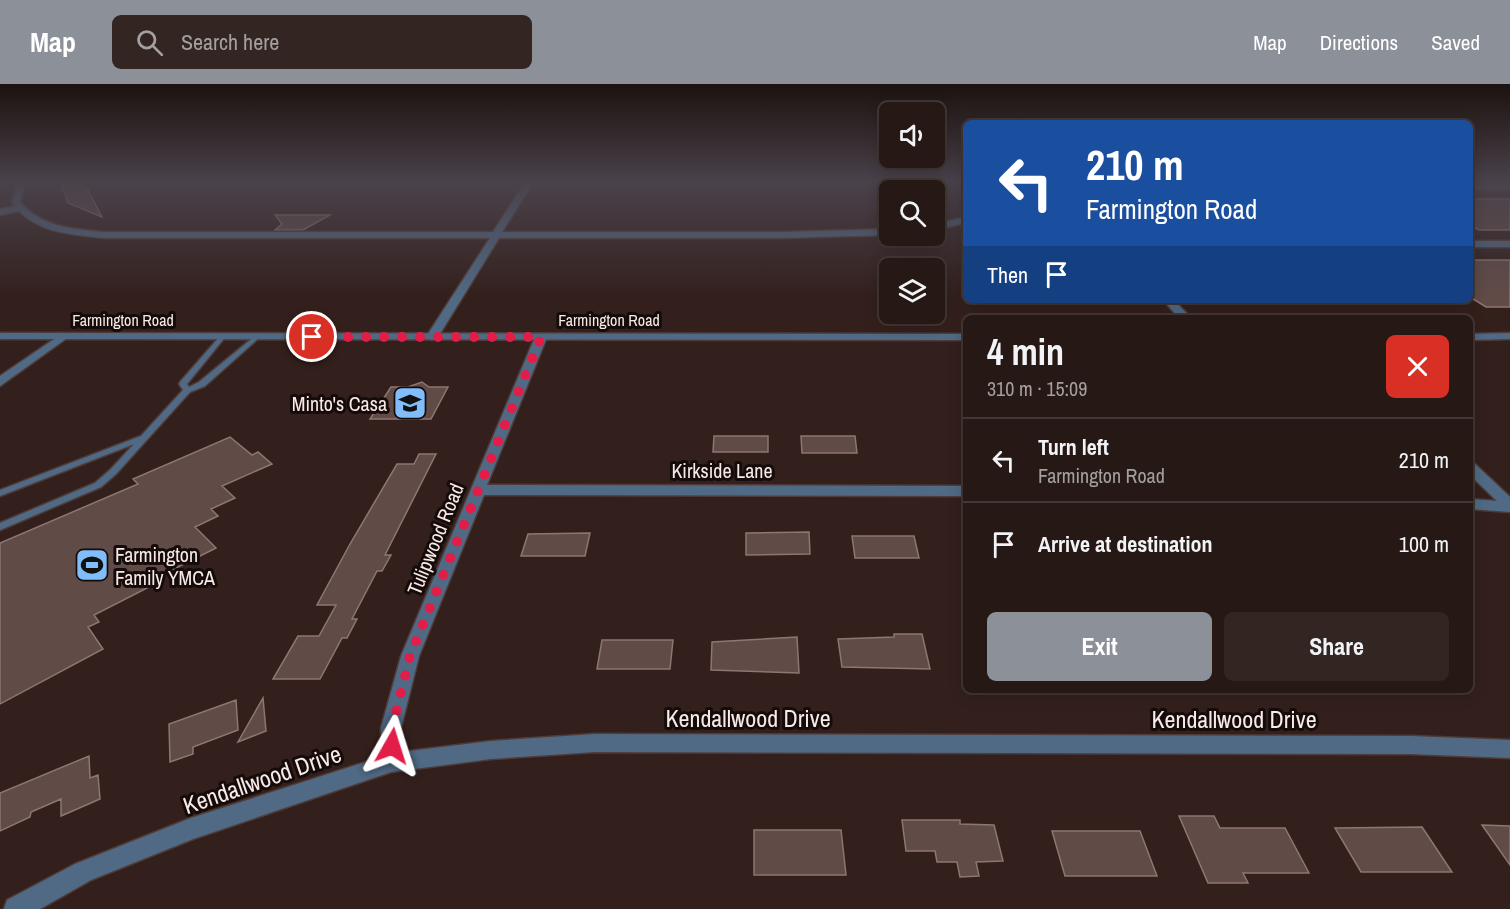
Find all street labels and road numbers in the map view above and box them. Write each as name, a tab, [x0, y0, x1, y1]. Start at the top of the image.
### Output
street label: Farmington Road	[72, 309, 174, 331]
street label: Farmington Road	[558, 309, 660, 331]
street label: Kirkside Lane	[671, 457, 773, 484]
street label: Tulipwood Road	[400, 479, 470, 599]
street label: Kendallwood Drive	[665, 702, 831, 734]
street label: Kendallwood Drive	[1151, 703, 1317, 735]
street label: Kendallwood Drive	[179, 737, 345, 821]

